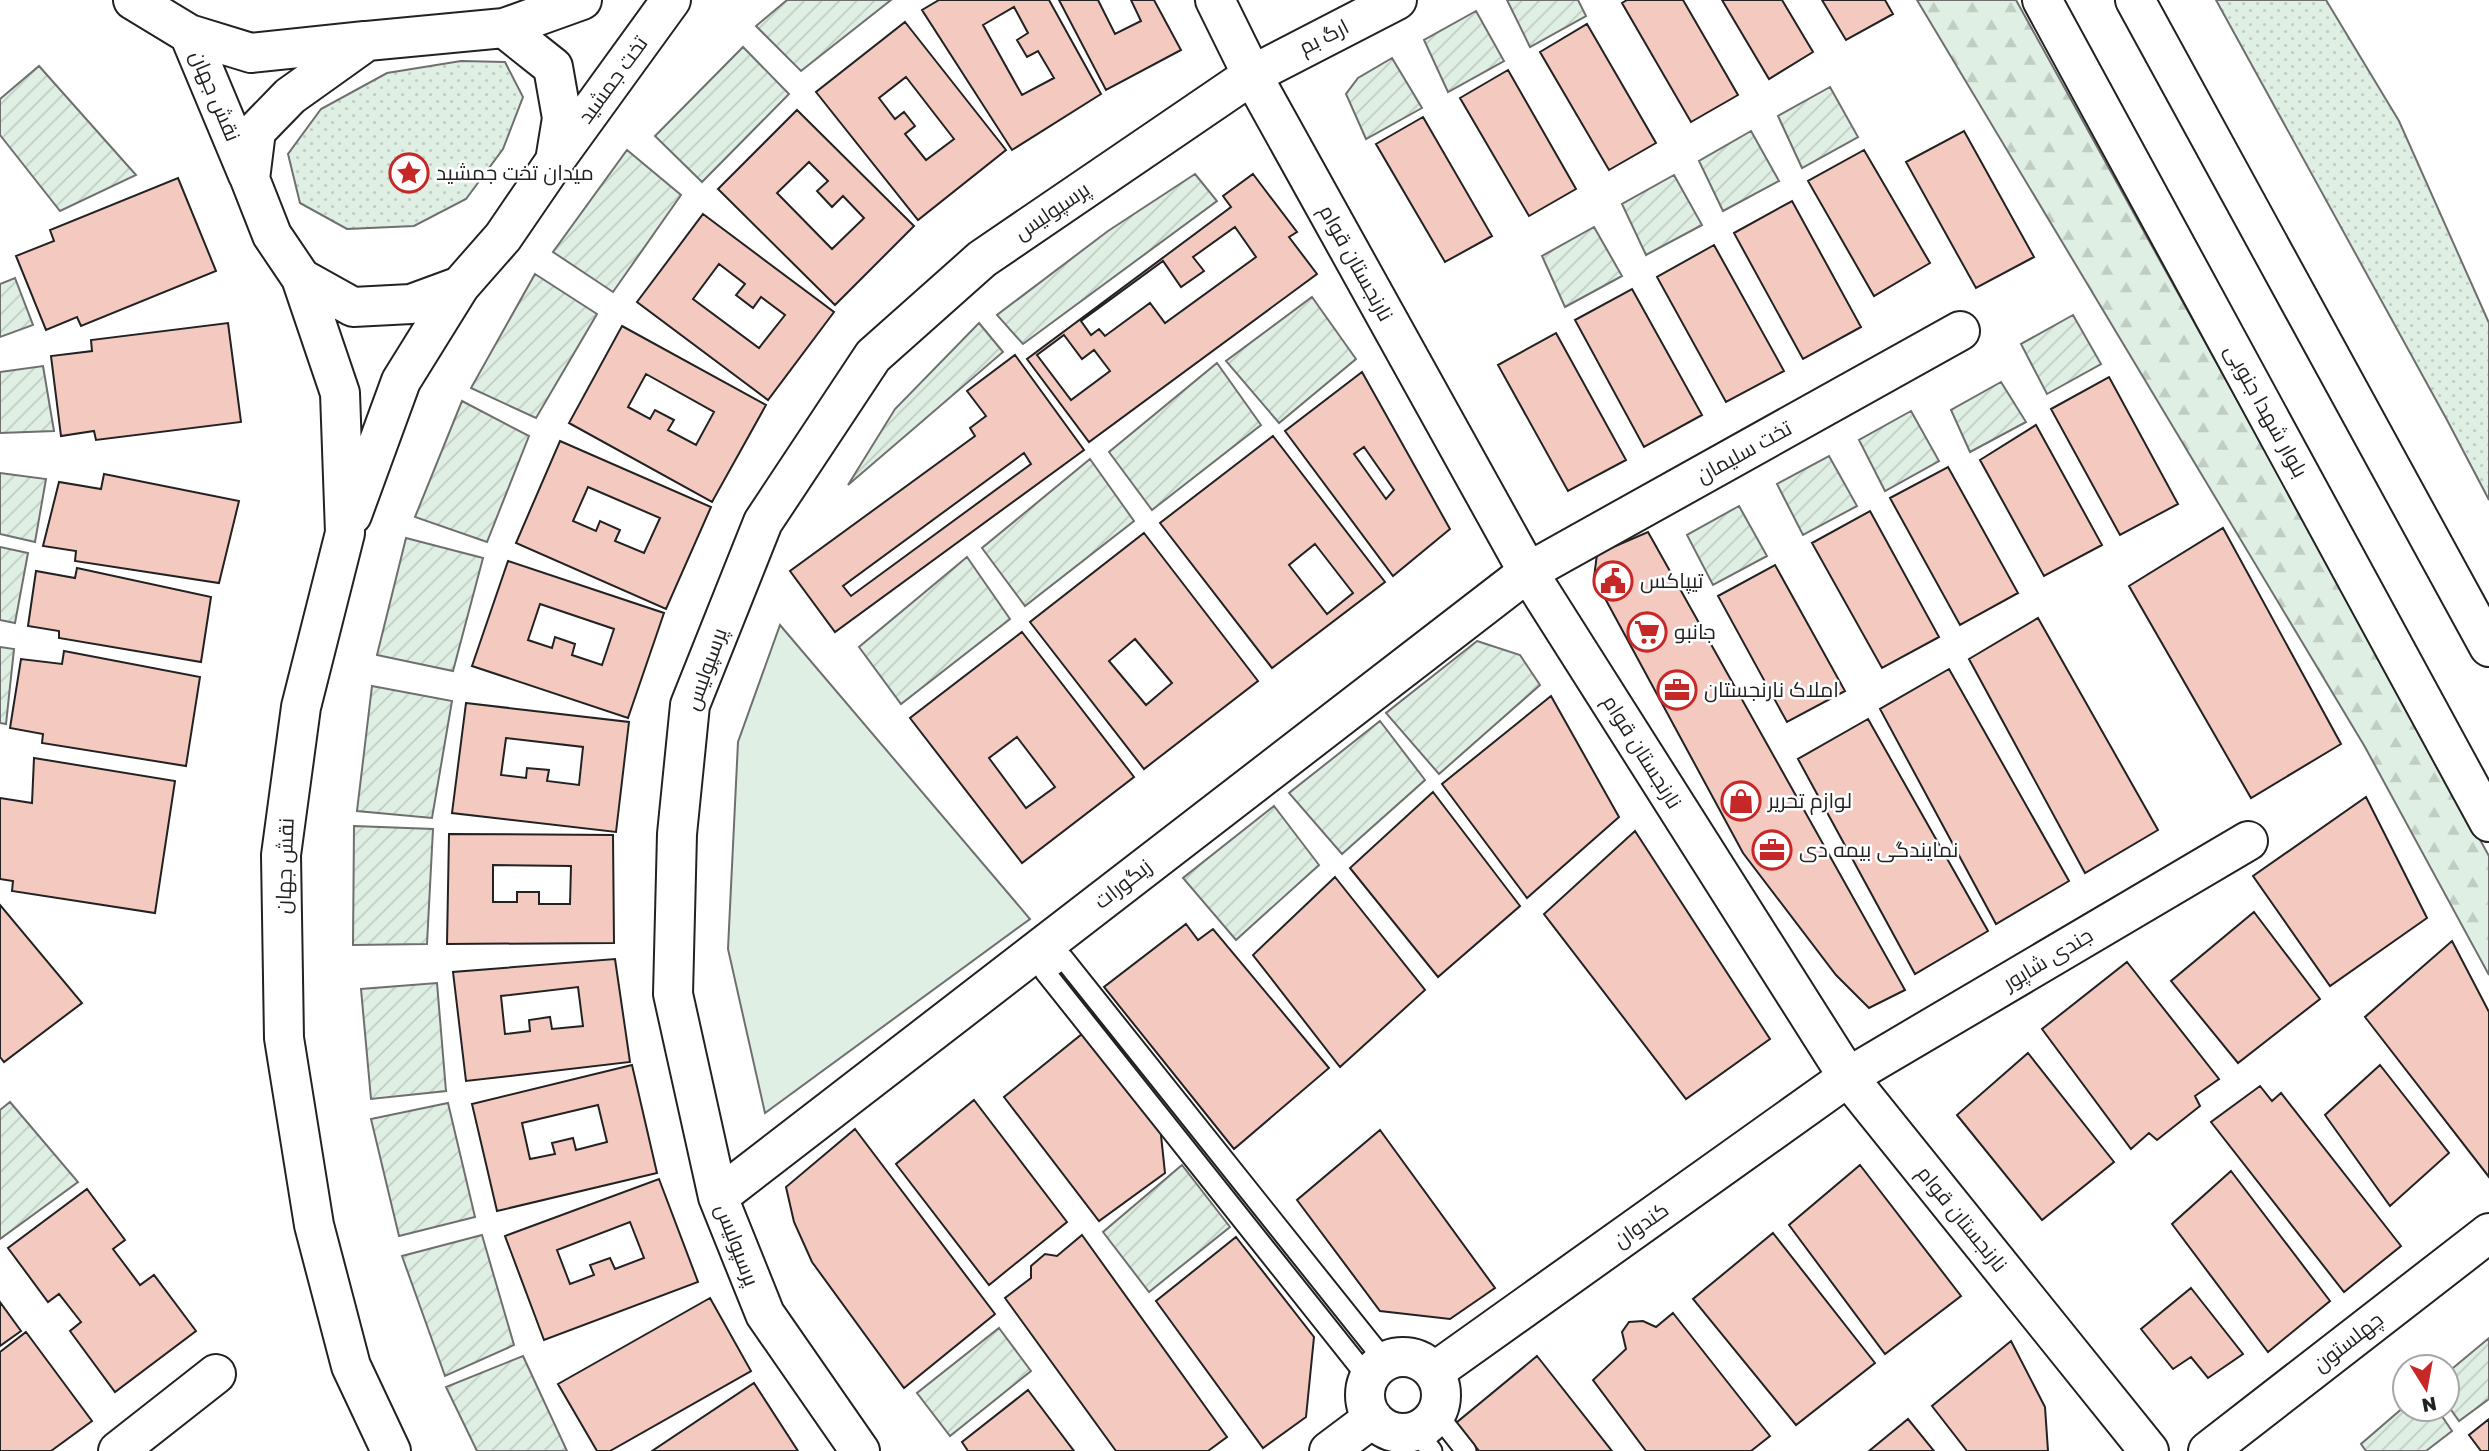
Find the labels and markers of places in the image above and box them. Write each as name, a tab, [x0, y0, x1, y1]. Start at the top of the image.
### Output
place icon: میدان تخت جمشید	[388, 152, 430, 194]
place label: میدان تخت جمشید	[436, 159, 594, 186]
public building icon: تیپاکس	[1592, 560, 1634, 602]
place label: تیپاکس	[1640, 567, 1704, 594]
supermarket icon: جانبو	[1626, 611, 1668, 653]
place label: جانبو	[1674, 618, 1716, 644]
office icon: املاک نارنجستان	[1656, 669, 1698, 711]
place label: املاک نارنجستان	[1704, 676, 1839, 703]
shop icon: لوازم تحریر	[1720, 780, 1762, 822]
place label: لوازم تحریر	[1767, 787, 1852, 815]
office icon: نمایندگی بیمه دی	[1751, 829, 1793, 871]
place label: نمایندگی بیمه دی	[1799, 836, 1958, 863]

